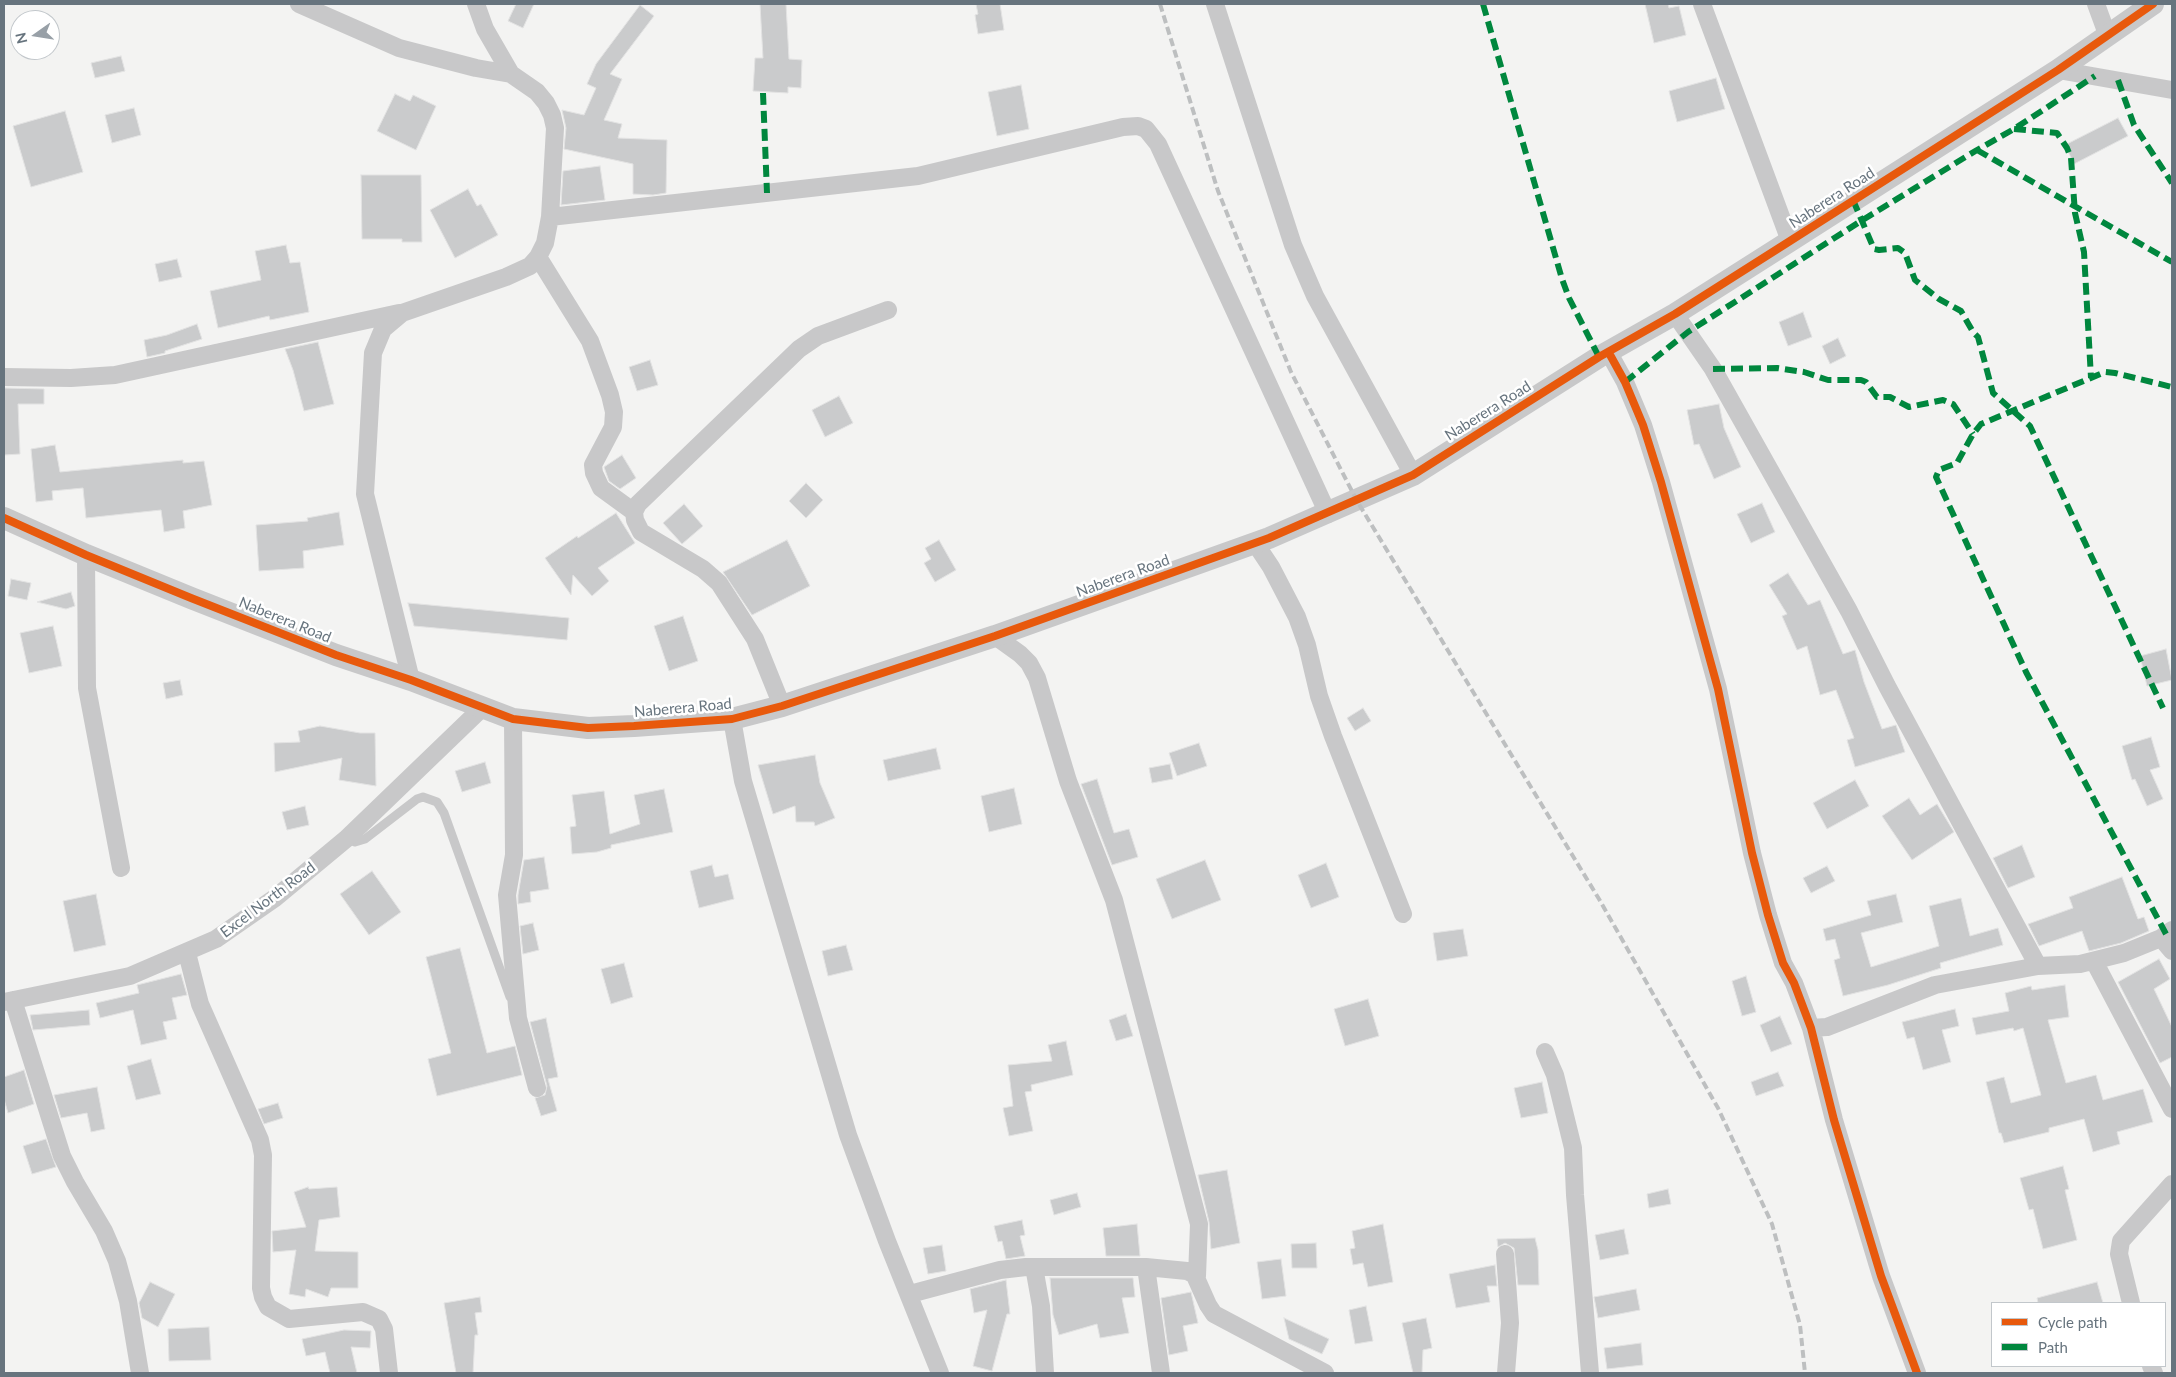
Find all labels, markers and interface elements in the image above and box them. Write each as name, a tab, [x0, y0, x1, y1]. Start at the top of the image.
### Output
north arrow	[10, 10, 60, 60]
text: N	[11, 31, 30, 45]
street label: Naberera Road	[1786, 164, 1878, 232]
street label: Naberera Road	[1442, 377, 1534, 445]
street label: Naberera Road	[1074, 551, 1172, 601]
street label: Naberera Road	[236, 593, 334, 647]
street label: Naberera Road	[633, 695, 733, 721]
street label: Excel North Road	[217, 858, 319, 942]
legend	[1991, 1302, 2166, 1367]
text: Cycle path	[2038, 1313, 2107, 1331]
text: Path	[2038, 1338, 2068, 1356]

